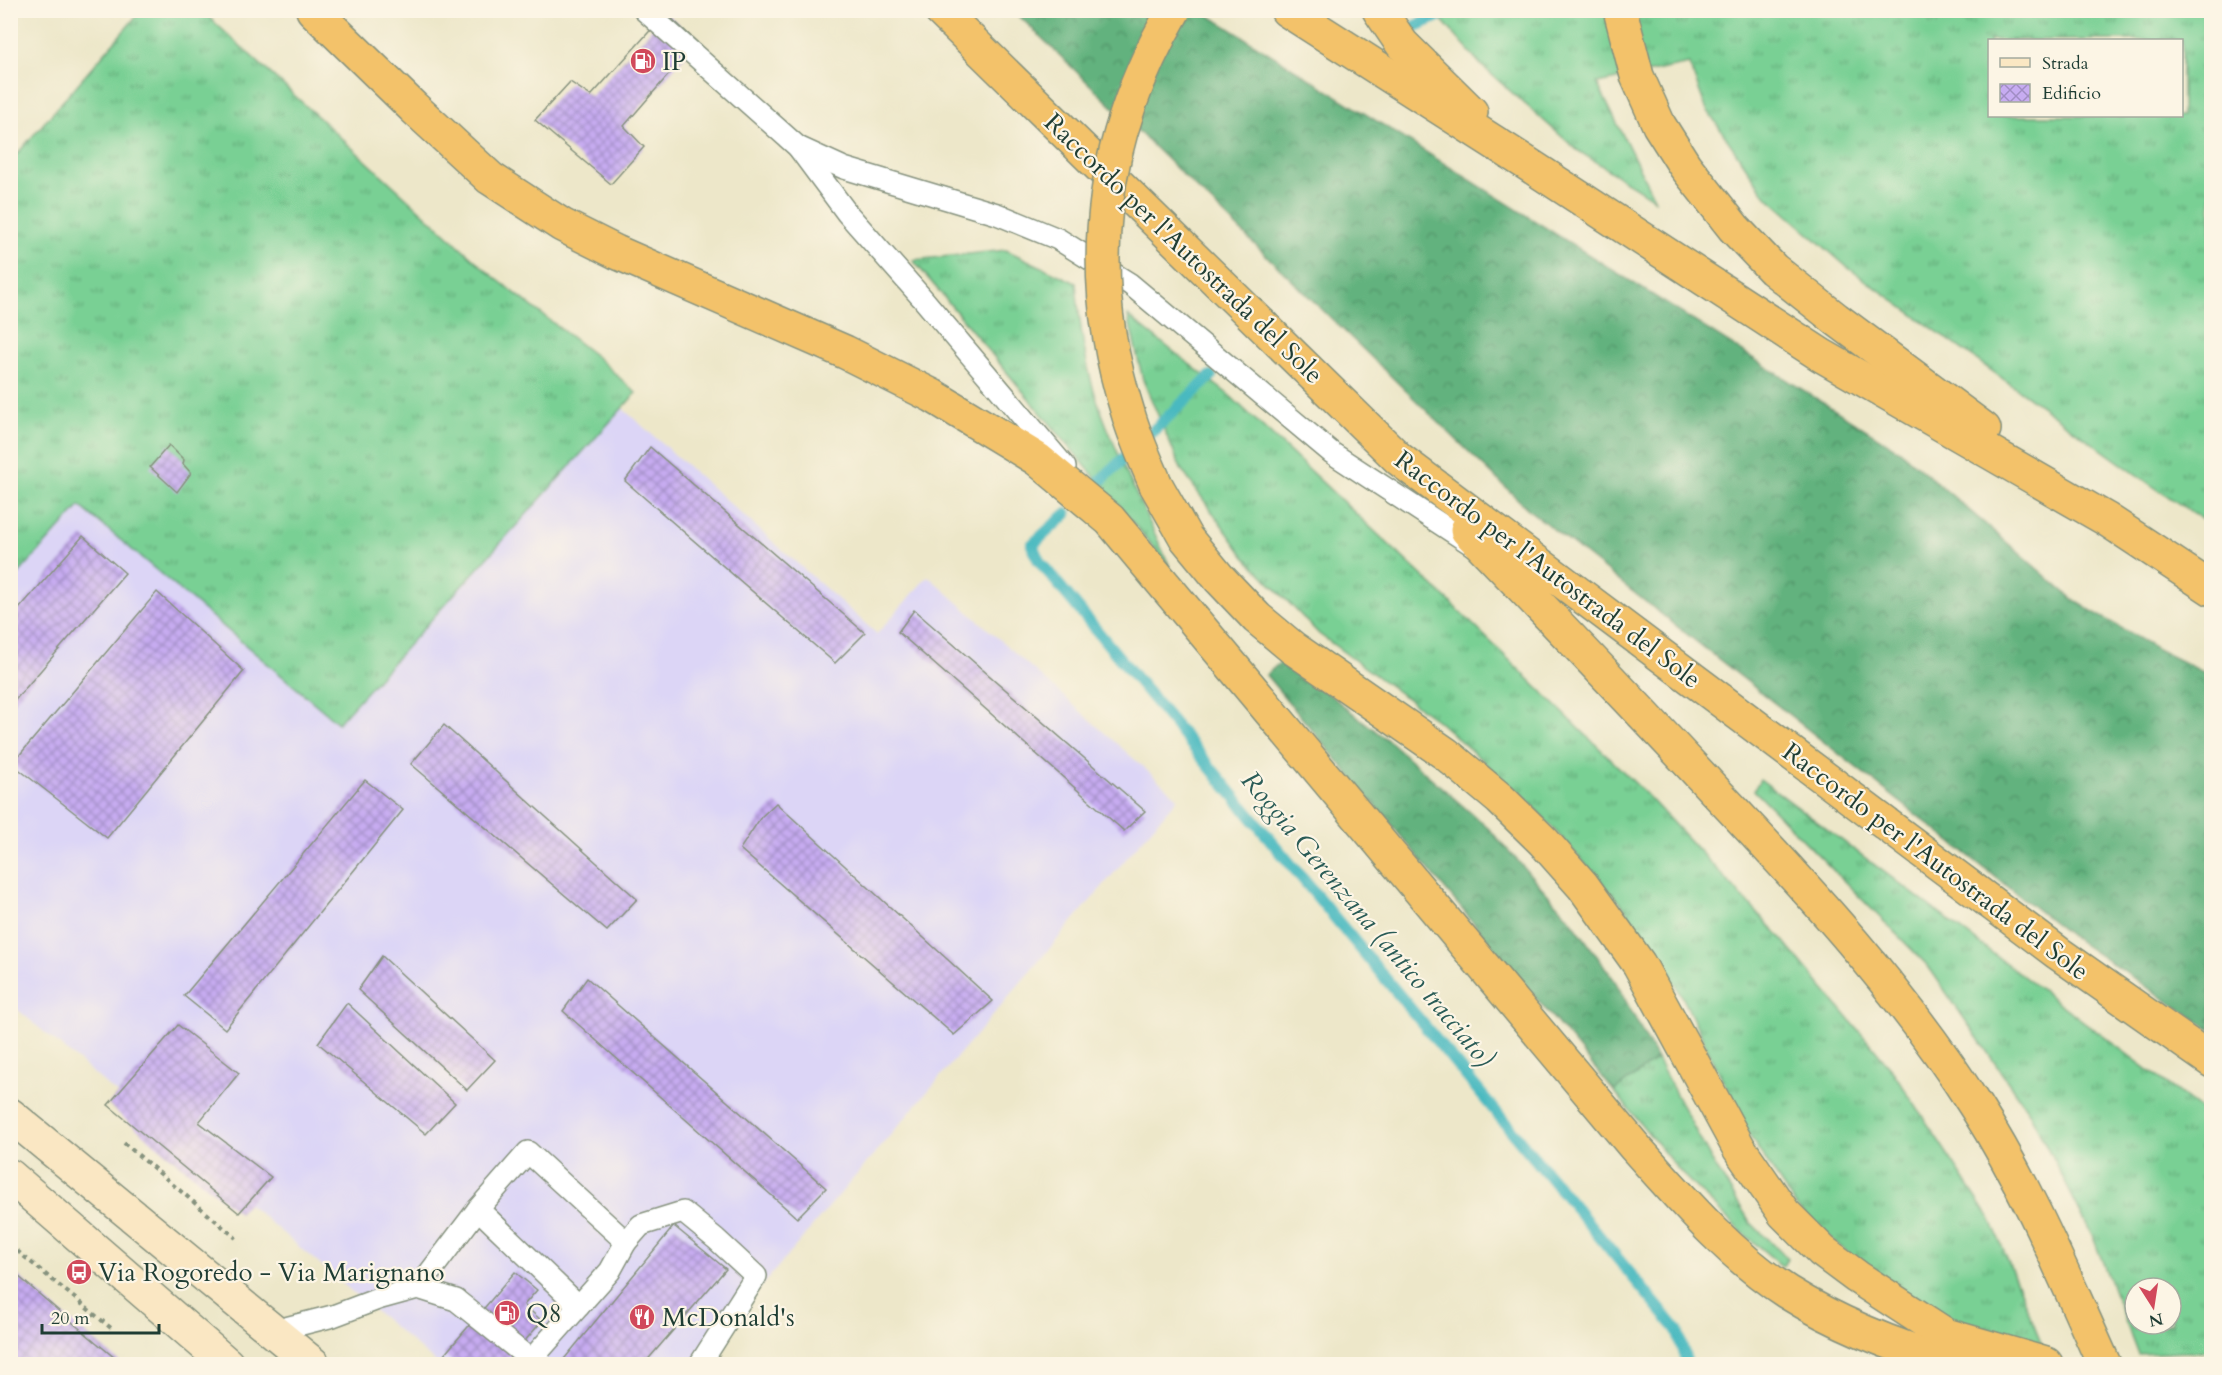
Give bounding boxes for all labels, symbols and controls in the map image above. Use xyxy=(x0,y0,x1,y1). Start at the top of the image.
legend xyxy=(1988,39,2183,117)
place label: IP xyxy=(662,44,686,79)
fuel station icon: IP xyxy=(628,46,658,76)
text: Strada xyxy=(2042,51,2089,76)
text: Edificio xyxy=(2042,81,2101,106)
street label: Raccordo per l'Autostrada del Sole xyxy=(1036,105,1331,391)
street label: Raccordo per l'Autostrada del Sole xyxy=(1387,442,1708,696)
street label: Raccordo per l'Autostrada del Sole xyxy=(1775,734,2096,988)
water label: Roggia Gerenzana (antico tracciato) xyxy=(1232,763,1503,1076)
place label: Via Rogoredo - Via Marignano xyxy=(98,1255,445,1290)
bus stop icon: Via Rogoredo - Via Marignano xyxy=(64,1257,94,1287)
north arrow xyxy=(2123,1276,2183,1336)
place label: Q8 xyxy=(526,1296,562,1331)
scale bar xyxy=(42,1297,159,1335)
fuel station icon: Q8 xyxy=(492,1298,522,1328)
place label: McDonald's xyxy=(662,1300,795,1335)
restaurant icon: McDonald's xyxy=(627,1302,657,1332)
text: 20 m xyxy=(51,1306,90,1331)
text: N xyxy=(2147,1307,2165,1332)

